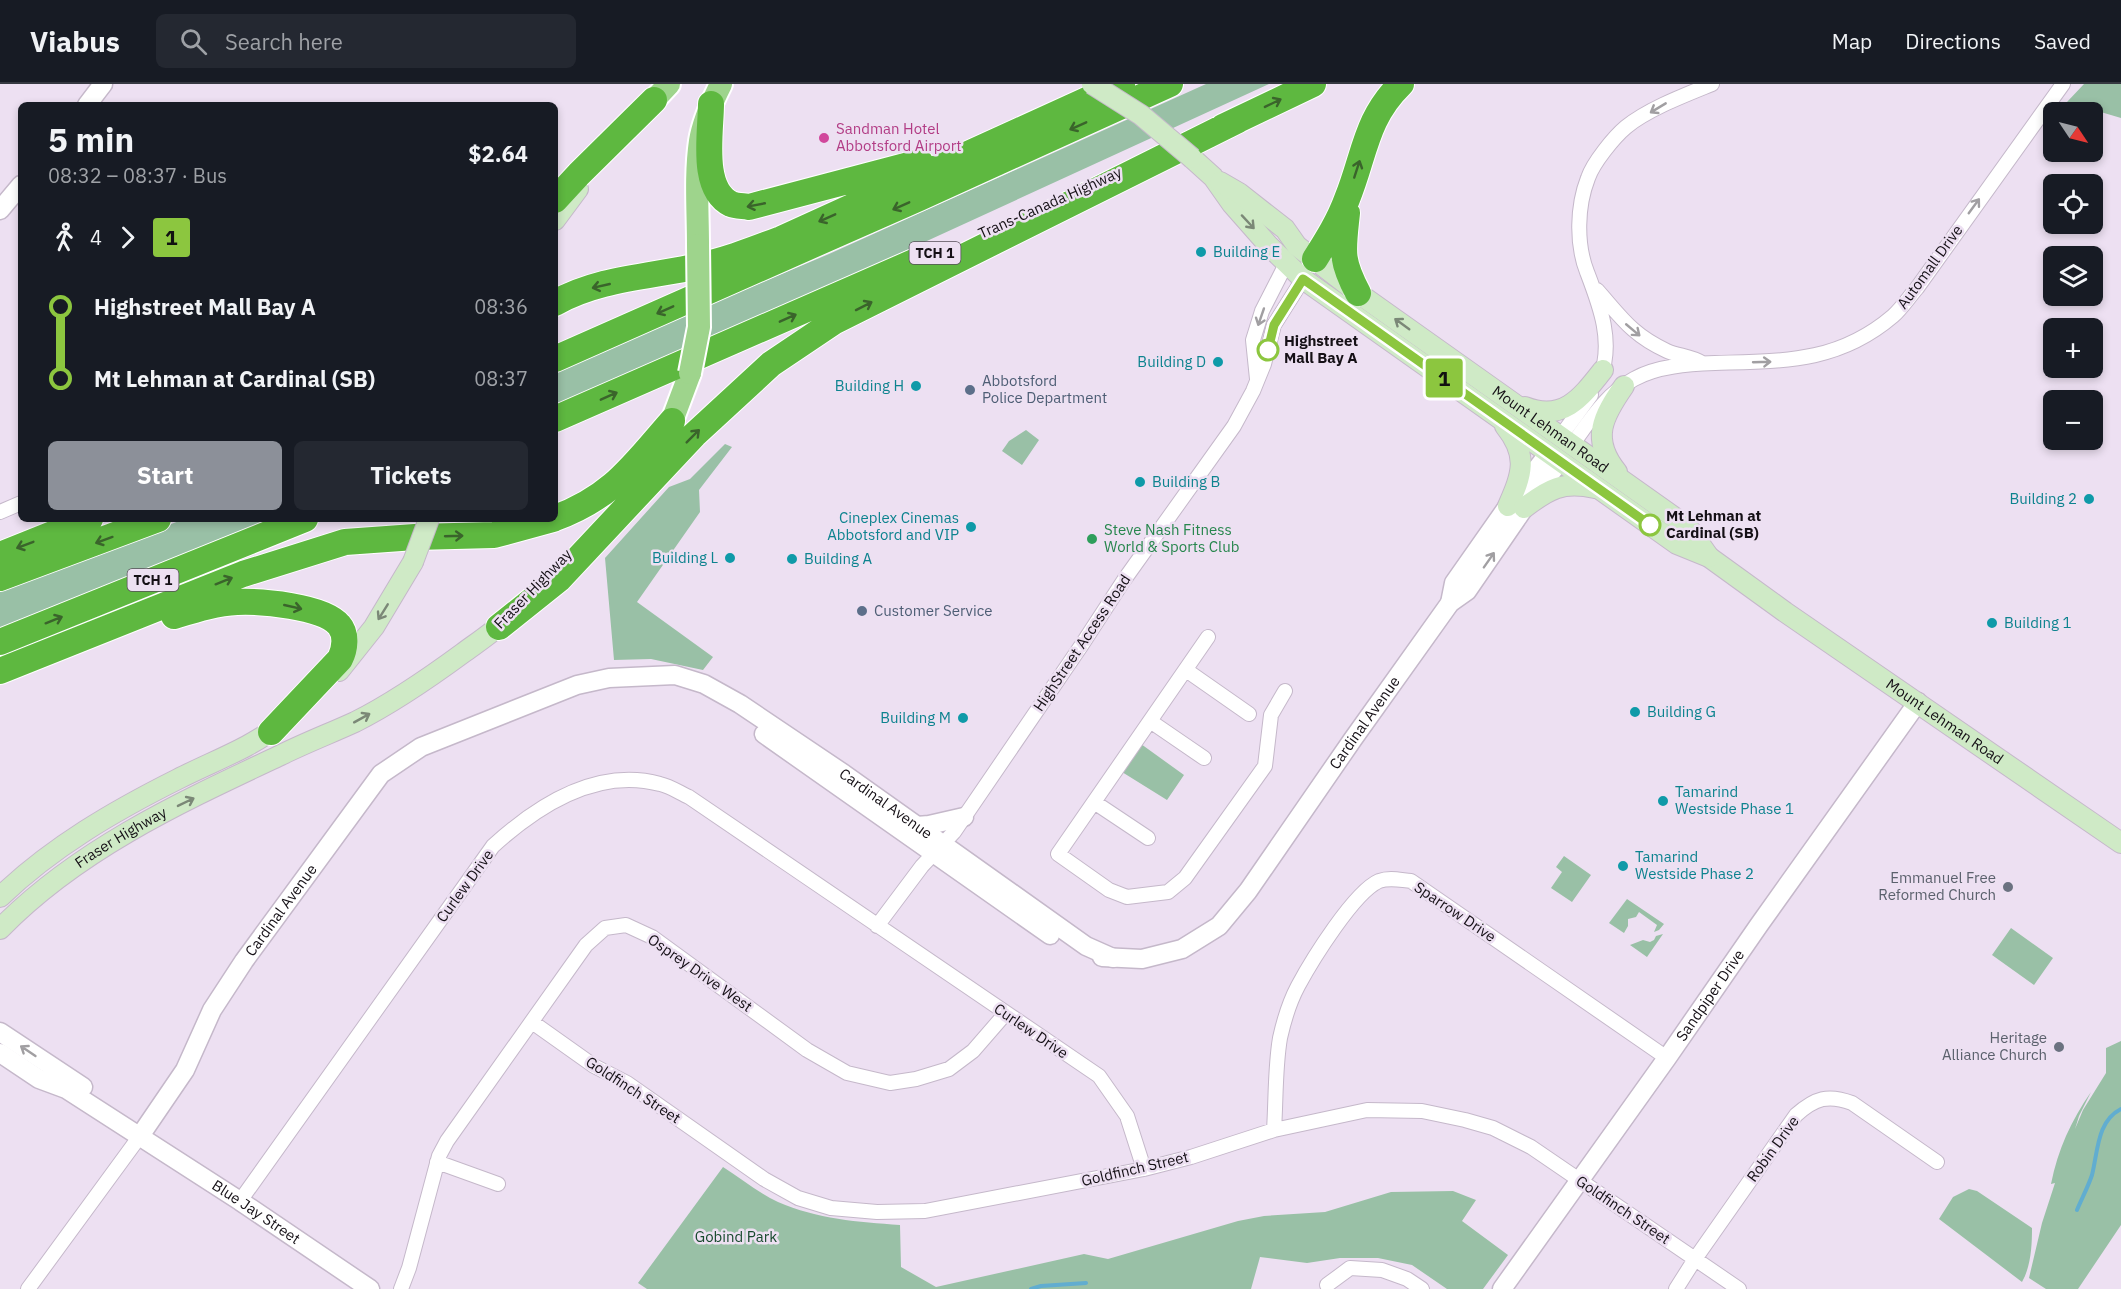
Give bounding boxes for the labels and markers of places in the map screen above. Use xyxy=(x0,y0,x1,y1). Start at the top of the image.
place label: Sandman Hotel Abbotsford Airport xyxy=(836,119,962,155)
marker: Sandman Hotel Abbotsford Airport xyxy=(817,131,831,145)
place label: Building E xyxy=(1213,242,1280,261)
marker: Building E xyxy=(1194,245,1208,259)
place label: Highstreet Mall Bay A xyxy=(1284,331,1358,367)
marker: Highstreet Mall Bay A xyxy=(1257,339,1279,361)
place label: Building D xyxy=(1137,352,1206,371)
marker: Building D xyxy=(1211,355,1225,369)
place label: Abbotsford Police Department xyxy=(982,371,1107,407)
place label: Building H xyxy=(835,376,904,395)
marker: Building H xyxy=(909,379,923,393)
marker: Abbotsford Police Department xyxy=(963,383,977,397)
place label: Building B xyxy=(1152,472,1220,491)
marker: Building B xyxy=(1133,475,1147,489)
place label: Building 2 xyxy=(2009,489,2077,508)
marker: Building 2 xyxy=(2082,492,2096,506)
place label: Mt Lehman at Cardinal (SB) xyxy=(1666,506,1762,542)
place label: Cineplex Cinemas Abbotsford and VIP xyxy=(827,508,959,544)
marker: Mt Lehman at Cardinal (SB) xyxy=(1639,514,1661,536)
marker: Cineplex Cinemas Abbotsford and VIP xyxy=(964,520,978,534)
place label: Steve Nash Fitness World & Sports Club xyxy=(1104,520,1239,556)
marker: Steve Nash Fitness World & Sports Club xyxy=(1085,532,1099,546)
place label: Building L xyxy=(652,548,718,567)
place label: Building A xyxy=(804,549,873,568)
marker: Building L xyxy=(723,551,737,565)
marker: Building A xyxy=(785,552,799,566)
place label: Customer Service xyxy=(874,601,992,620)
marker: Customer Service xyxy=(855,604,869,618)
place label: Building 1 xyxy=(2004,613,2072,632)
marker: Building 1 xyxy=(1985,616,1999,630)
place label: Building G xyxy=(1647,702,1716,721)
marker: Building G xyxy=(1628,705,1642,719)
place label: Building M xyxy=(880,708,951,727)
marker: Building M xyxy=(956,711,970,725)
place label: Tamarind Westside Phase 1 xyxy=(1675,782,1794,818)
marker: Tamarind Westside Phase 1 xyxy=(1656,794,1670,808)
place label: Tamarind Westside Phase 2 xyxy=(1635,847,1754,883)
marker: Tamarind Westside Phase 2 xyxy=(1616,859,1630,873)
place label: Emmanuel Free Reformed Church xyxy=(1878,868,1996,904)
marker: Emmanuel Free Reformed Church xyxy=(2001,880,2015,894)
place label: Heritage Alliance Church xyxy=(1942,1028,2047,1064)
marker: Heritage Alliance Church xyxy=(2052,1040,2066,1054)

